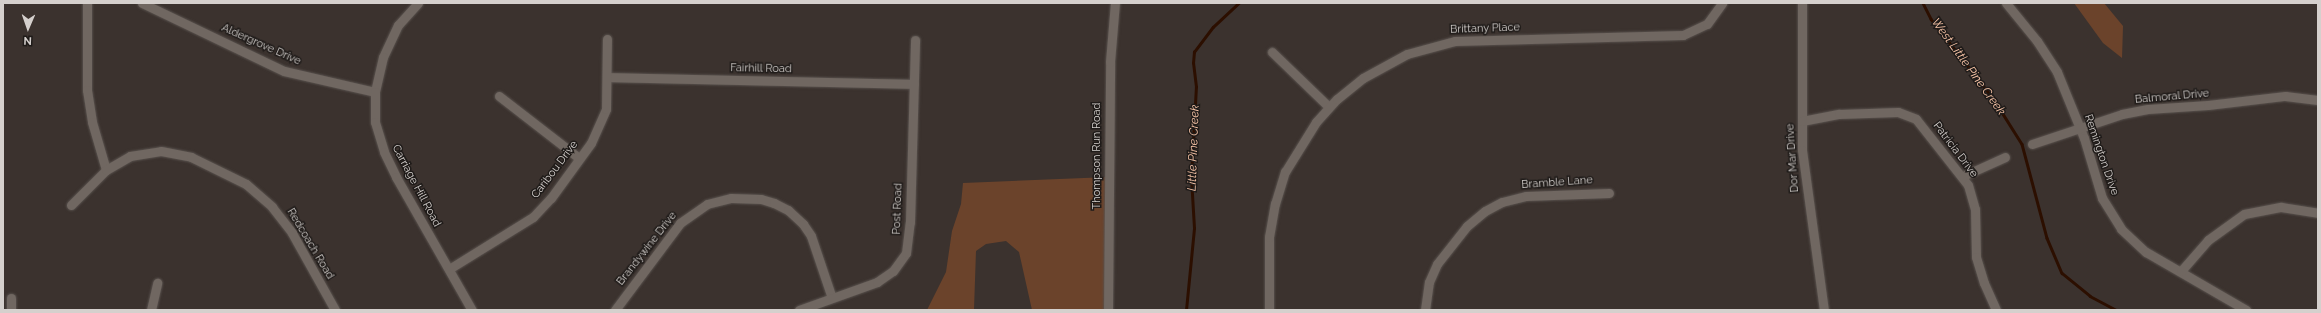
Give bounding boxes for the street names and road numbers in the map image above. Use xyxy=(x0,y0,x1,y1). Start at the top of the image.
street label: Brittany Place xyxy=(1450,21,1520,37)
street label: Aldergrove Drive xyxy=(219,22,303,68)
street label: Fairhill Road xyxy=(730,62,792,76)
street label: Balmoral Drive xyxy=(2134,87,2210,107)
street label: Thompson Run Road xyxy=(1090,103,1104,209)
street label: Remington Drive xyxy=(2081,113,2121,197)
street label: Patricia Drive xyxy=(1930,120,1980,180)
street label: Dor Mar Drive xyxy=(1784,123,1802,193)
street label: Caribou Drive xyxy=(529,139,581,201)
street label: Carriage Hill Road xyxy=(389,143,443,229)
street label: Bramble Lane xyxy=(1521,174,1593,192)
street label: Post Road xyxy=(891,183,905,235)
street label: Redcoach Road xyxy=(284,206,336,282)
street label: Brandywine Drive xyxy=(614,210,680,288)

